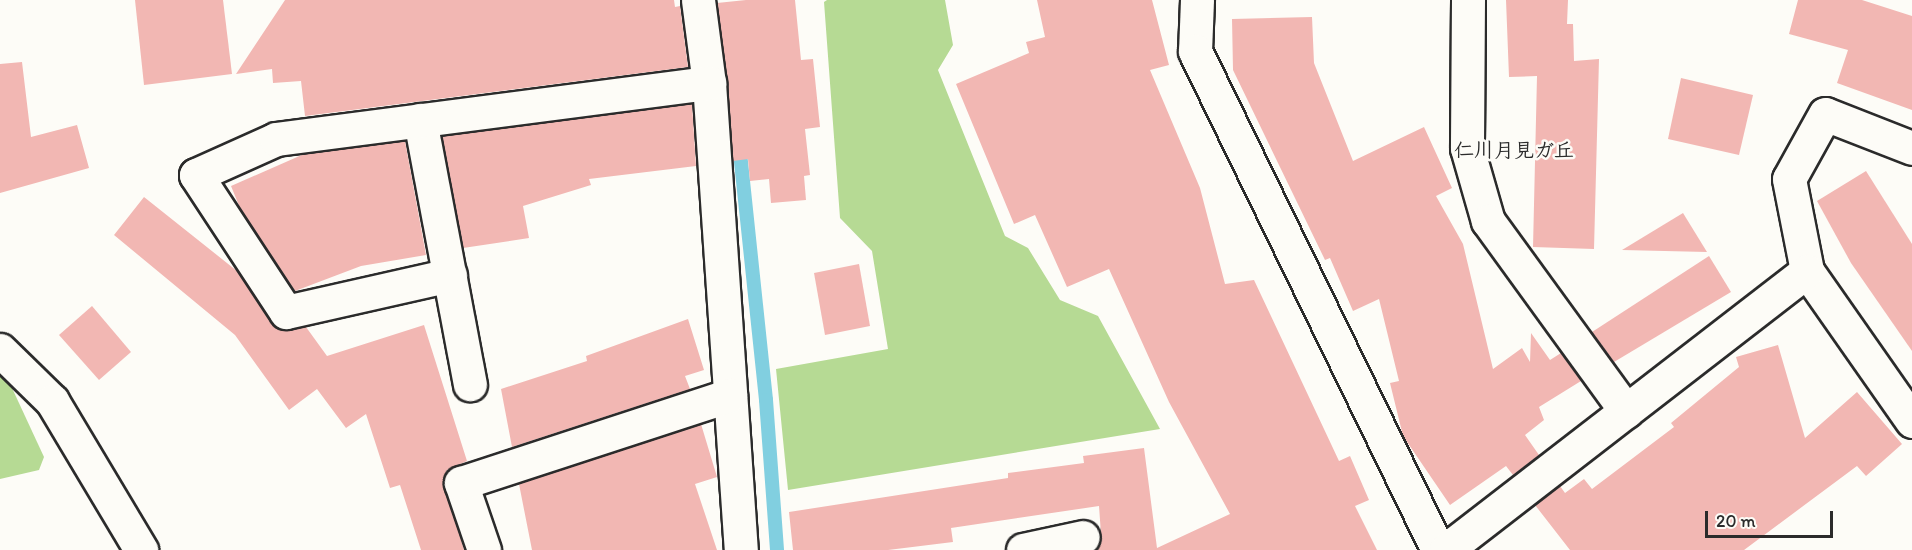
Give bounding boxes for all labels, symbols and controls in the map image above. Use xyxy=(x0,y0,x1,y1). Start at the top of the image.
district label: 仁川月見ガ丘 xyxy=(1454,138,1574,162)
scale bar xyxy=(1708,499,1836,537)
text: 20 m xyxy=(1716,510,1756,532)

